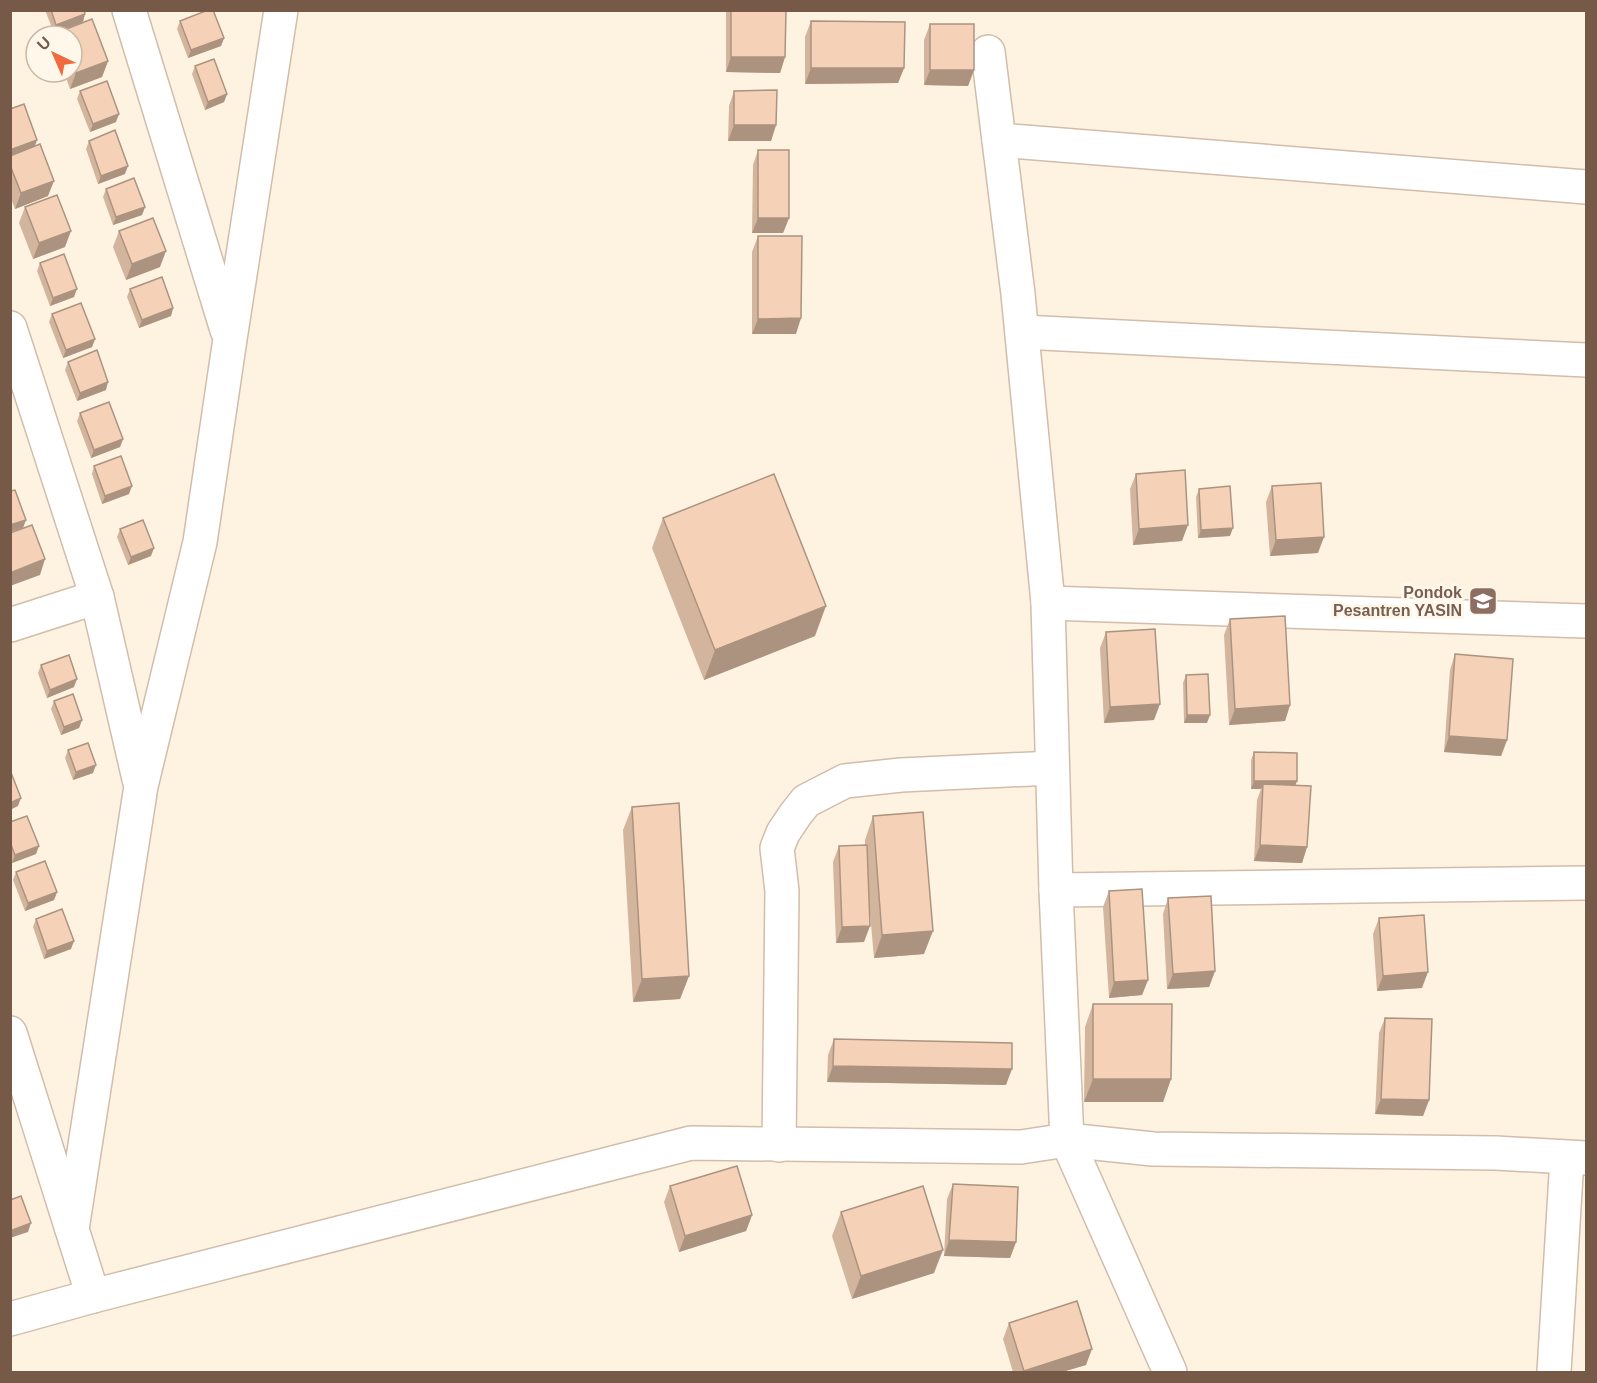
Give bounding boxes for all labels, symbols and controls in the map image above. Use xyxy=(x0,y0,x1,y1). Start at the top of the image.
north arrow xyxy=(24,24,84,84)
text: U xyxy=(34,33,54,54)
place label: Pondok Pesantren YASIN xyxy=(1333,584,1462,619)
school or university icon: Pondok Pesantren YASIN xyxy=(1467,585,1499,617)

